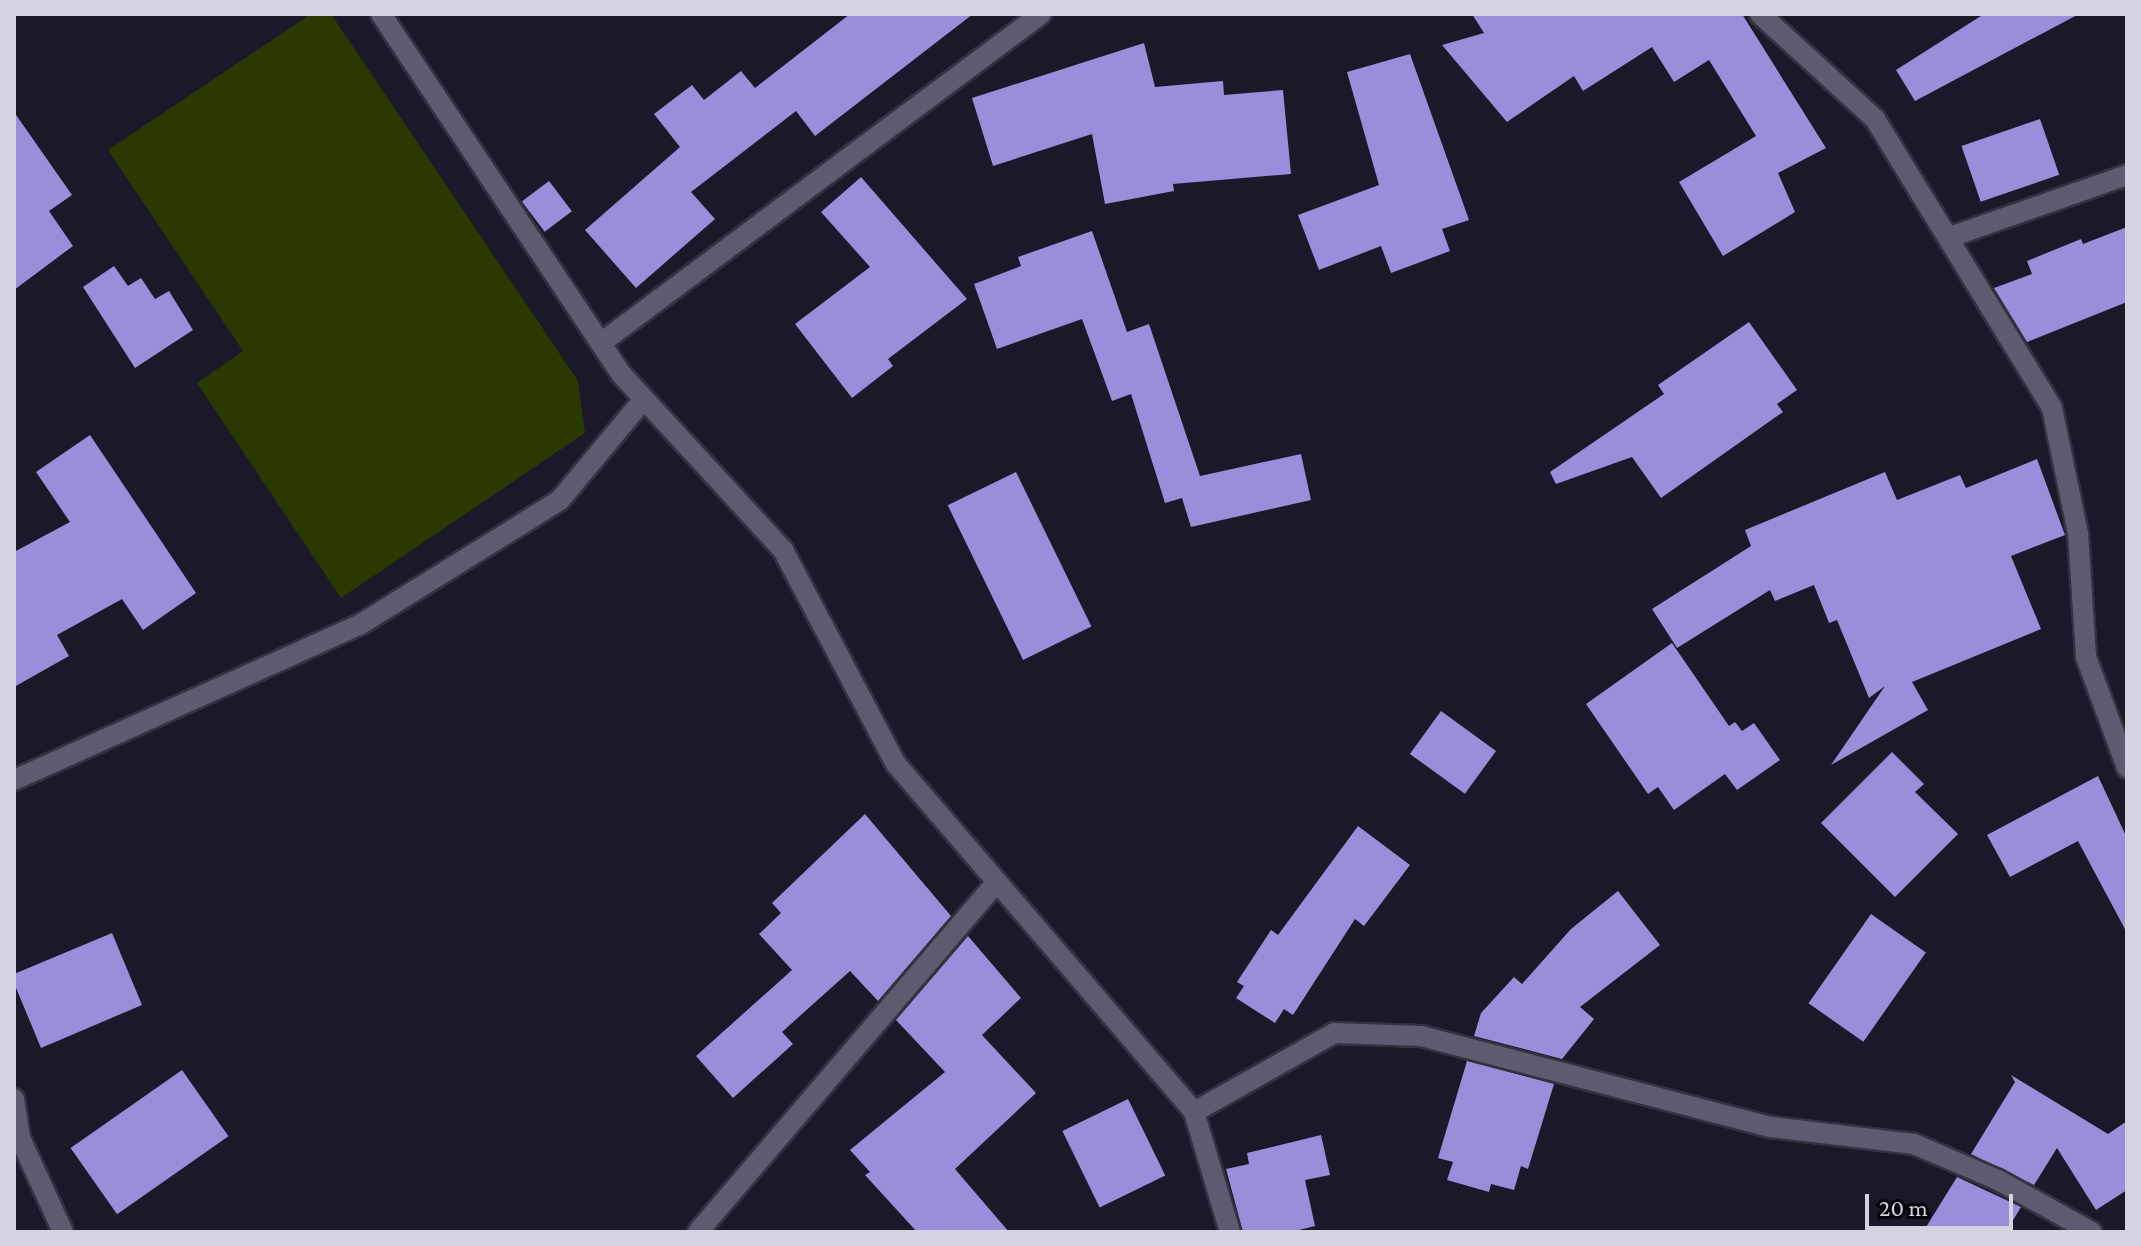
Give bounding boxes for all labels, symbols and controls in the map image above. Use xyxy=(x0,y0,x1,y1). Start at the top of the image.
scale bar xyxy=(1869,1178,2017,1228)
text: 20 m xyxy=(1879,1194,1928,1221)

